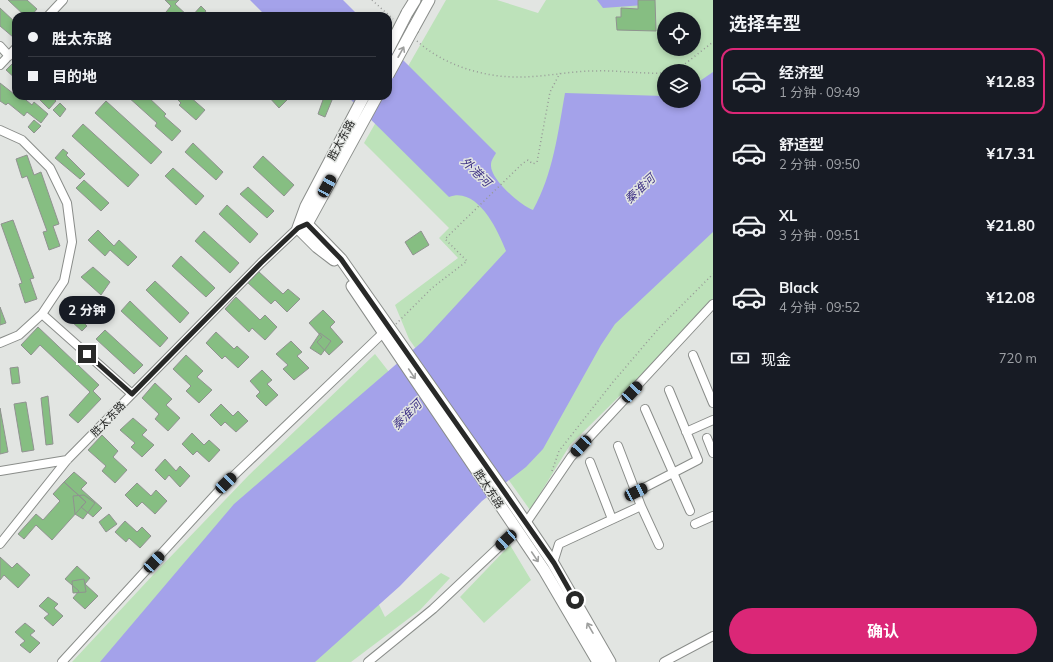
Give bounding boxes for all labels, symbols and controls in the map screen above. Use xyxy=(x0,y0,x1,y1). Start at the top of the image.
map controls xyxy=(657,12,701,108)
button: locate xyxy=(657,12,701,56)
text: 选择车型 xyxy=(729,12,801,35)
text: 胜太东路 xyxy=(52,29,112,48)
one-way arrow xyxy=(397,46,405,58)
icon: car xyxy=(731,63,767,99)
text: 经济型 xyxy=(779,63,824,82)
button: layers xyxy=(657,64,701,108)
text: 目的地 xyxy=(52,67,97,86)
text: ¥12.83 xyxy=(986,72,1035,91)
text: 1 分钟 · 09:49 xyxy=(779,84,860,100)
street label: 胜太东路 xyxy=(324,117,358,163)
icon: car xyxy=(731,135,767,171)
text: 舒适型 xyxy=(779,135,824,154)
text: ¥17.31 xyxy=(986,144,1035,163)
water label: 外港河 xyxy=(458,154,496,191)
text: 2 分钟 · 09:50 xyxy=(779,156,860,172)
water label: 秦淮河 xyxy=(621,170,659,206)
car xyxy=(316,173,338,199)
text: XL xyxy=(779,206,797,225)
icon: car xyxy=(731,207,767,243)
text: ¥21.80 xyxy=(986,216,1035,235)
text: 3 分钟 · 09:51 xyxy=(779,227,860,243)
text: Black xyxy=(779,278,818,297)
icon: car xyxy=(731,279,767,315)
text: ¥12.08 xyxy=(986,288,1035,307)
callout: 2 分钟 xyxy=(59,296,115,324)
text: 4 分钟 · 09:52 xyxy=(779,299,860,315)
text: 2 分钟 xyxy=(68,302,106,318)
route end xyxy=(78,345,96,363)
icon: cash xyxy=(729,347,751,369)
text: 现金 xyxy=(761,350,791,369)
text: 720 m xyxy=(999,350,1037,366)
one-way arrow xyxy=(408,369,416,380)
car xyxy=(619,379,645,405)
water label: 秦淮河 xyxy=(389,395,426,433)
street label: 胜太东路 xyxy=(88,398,128,440)
car xyxy=(568,433,594,459)
street label: 胜太东路 xyxy=(471,467,507,511)
car xyxy=(213,470,239,496)
car xyxy=(623,481,649,503)
car xyxy=(493,527,519,553)
car xyxy=(141,549,167,575)
one-way arrow xyxy=(531,551,539,562)
route start xyxy=(566,591,584,609)
button: 确认 xyxy=(729,608,1037,654)
one-way arrow xyxy=(586,622,594,634)

